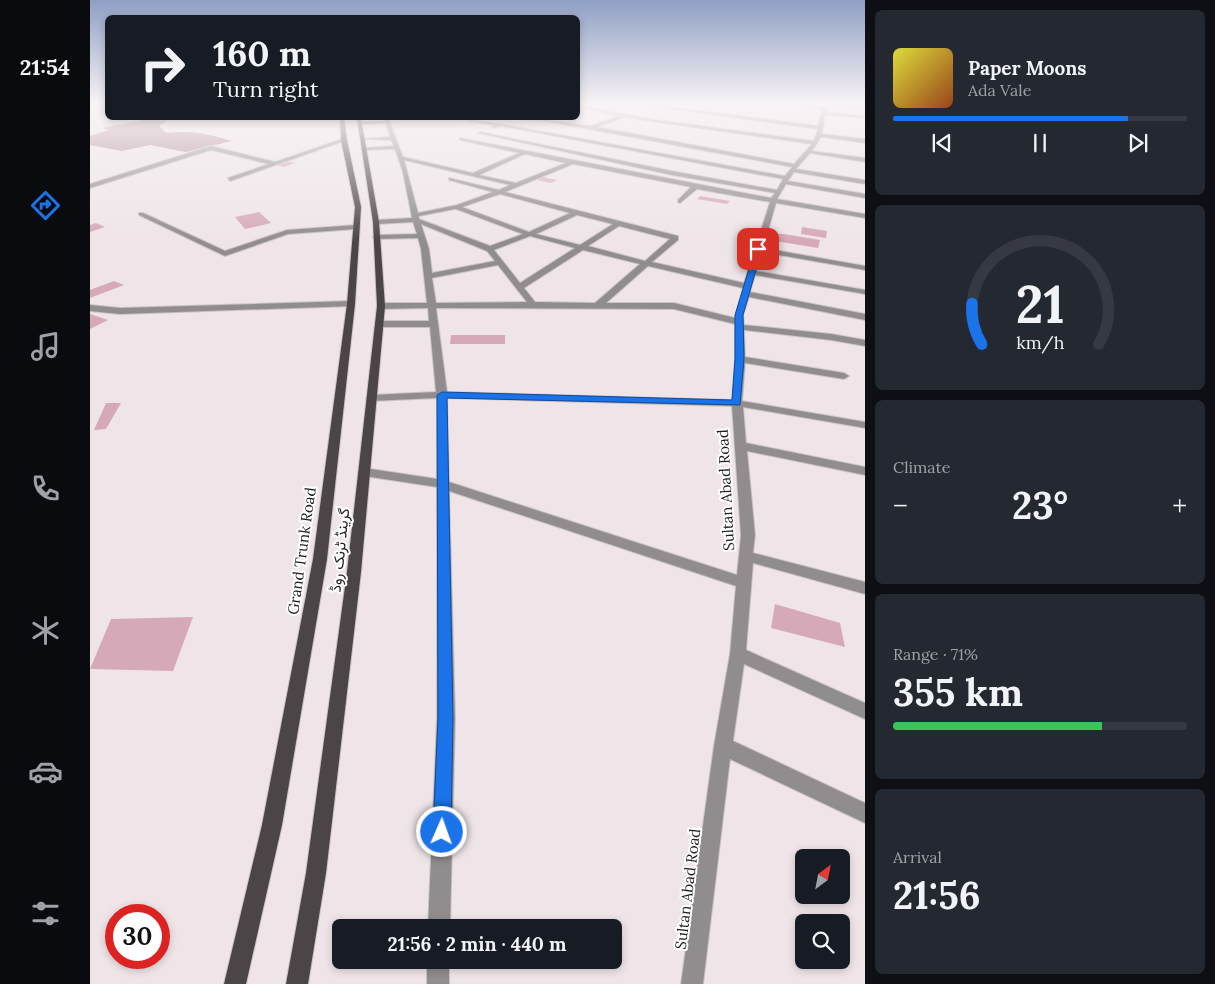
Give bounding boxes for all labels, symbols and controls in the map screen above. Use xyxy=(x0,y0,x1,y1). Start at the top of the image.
text: 160 m xyxy=(213,31,311,76)
icon: right xyxy=(130,35,195,100)
text: 21:54 xyxy=(20,53,70,81)
text: Paper Moons xyxy=(968,56,1087,80)
text: Turn right xyxy=(213,75,318,103)
text: Ada Vale xyxy=(968,80,1031,100)
icon: previous xyxy=(928,129,956,157)
icon: pause xyxy=(1026,129,1054,157)
icon: next xyxy=(1124,129,1152,157)
icon: directions xyxy=(28,188,63,223)
pin xyxy=(737,228,779,270)
icon: arrive xyxy=(744,235,772,263)
text: 21 xyxy=(1016,271,1064,337)
icon: music xyxy=(28,329,63,364)
text: km/h xyxy=(1016,331,1064,354)
street label: Sultan Abad Road xyxy=(713,429,738,551)
text: Climate xyxy=(893,457,950,477)
icon: phone xyxy=(28,471,63,506)
text: 23° xyxy=(1012,481,1068,529)
street label: Grand Trunk Road xyxy=(283,486,320,616)
text: − xyxy=(893,488,908,524)
text: + xyxy=(1172,488,1187,524)
street label: گرینڈ ٹرنک روڈ xyxy=(326,507,353,593)
icon: climate xyxy=(28,613,63,648)
text: Range · 71% xyxy=(893,644,978,664)
text: 355 km xyxy=(893,668,1023,716)
icon: car xyxy=(28,754,63,789)
position arrow xyxy=(415,805,467,857)
street label: Sultan Abad Road xyxy=(671,827,704,950)
text: Arrival xyxy=(893,847,942,867)
north arrow xyxy=(795,849,850,904)
map controls xyxy=(795,849,850,969)
text: 21:56 xyxy=(893,871,981,919)
icon: filters xyxy=(28,896,63,931)
speed limit sign: 30 xyxy=(105,904,170,969)
button: search xyxy=(795,914,850,969)
text: 21:56 · 2 min · 440 m xyxy=(388,932,566,956)

